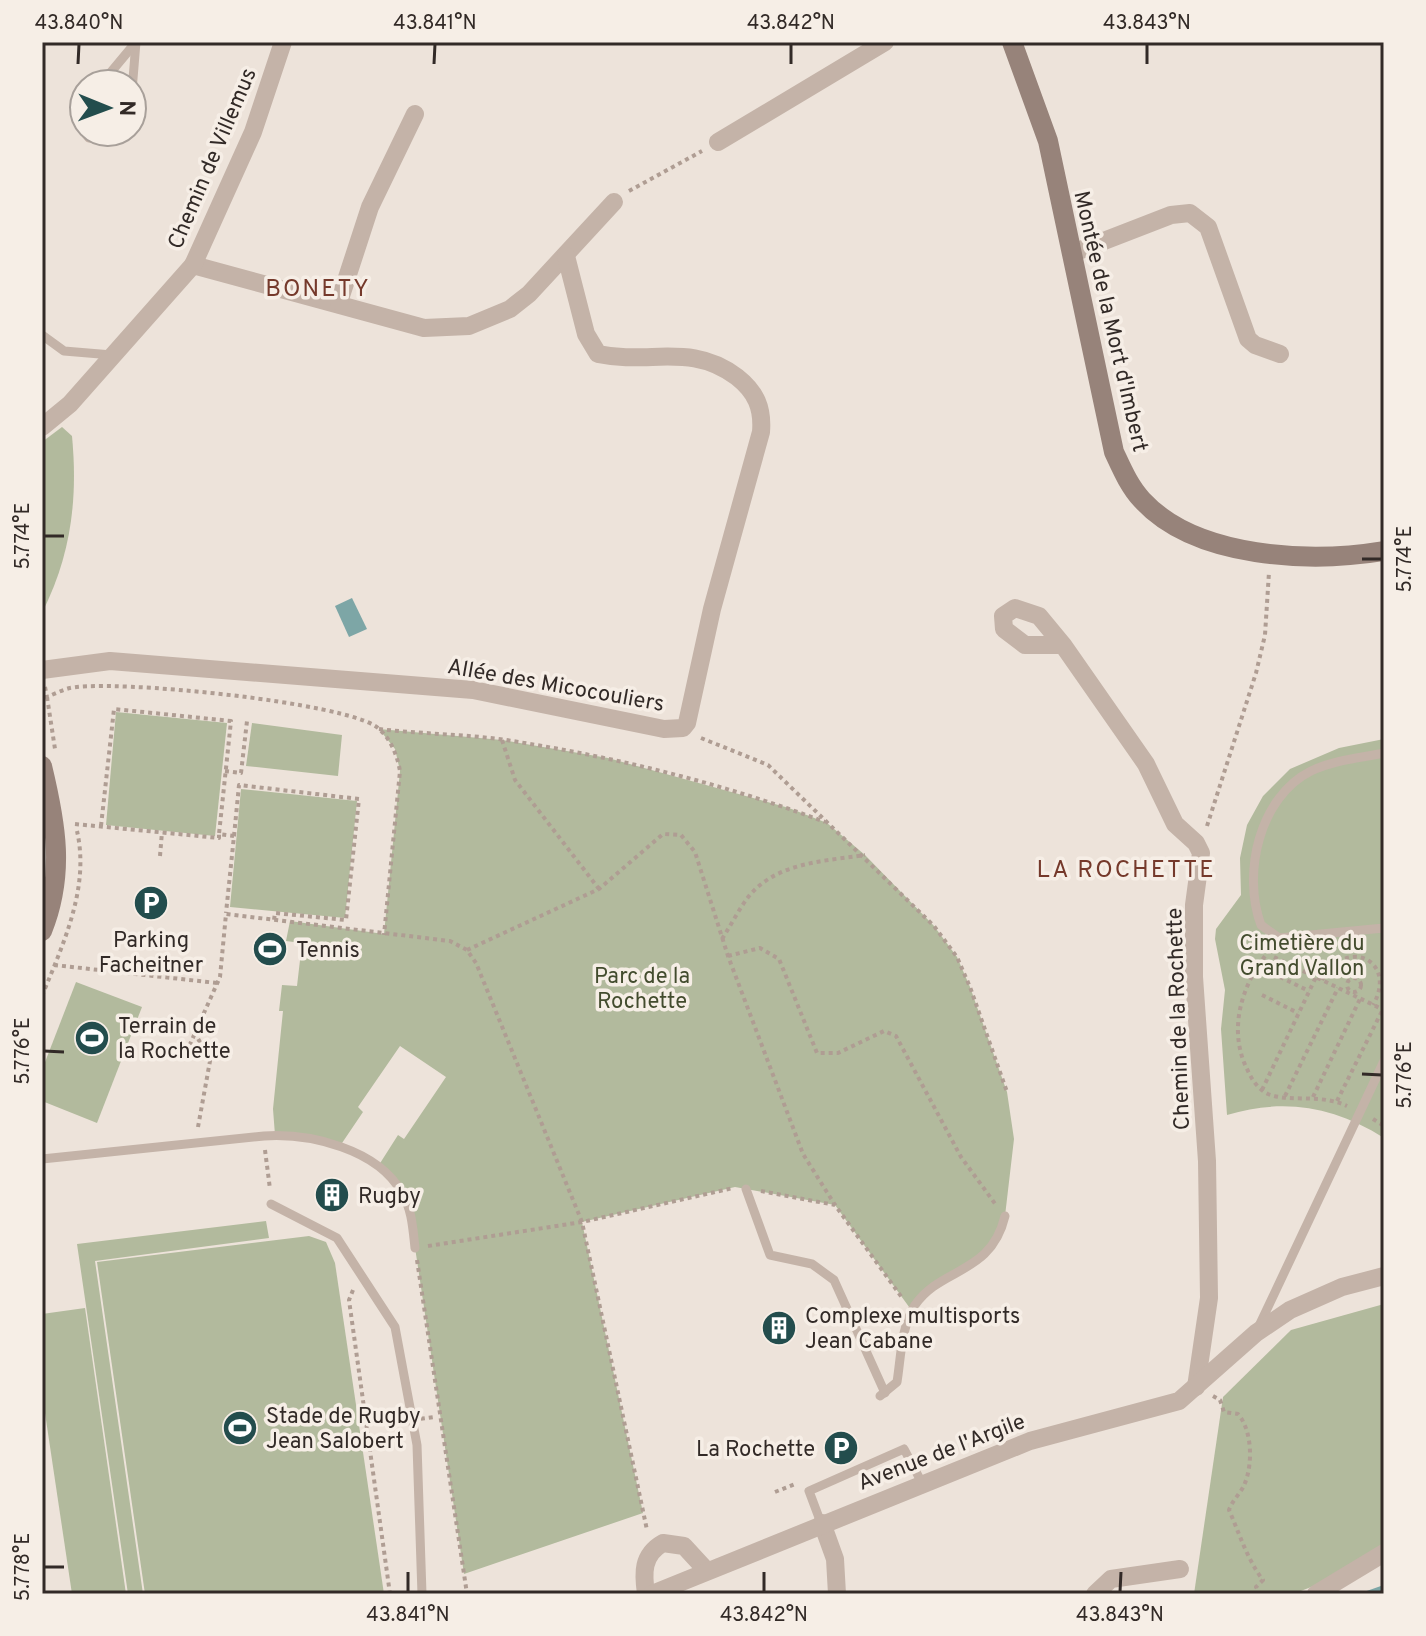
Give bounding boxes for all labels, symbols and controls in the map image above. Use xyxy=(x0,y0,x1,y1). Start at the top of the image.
text: 43.840°N xyxy=(35,11,123,37)
text: 43.841°N xyxy=(393,11,477,37)
text: 43.842°N xyxy=(747,11,835,37)
text: 43.843°N xyxy=(1103,11,1191,37)
street label: Chemin de Villemus xyxy=(163,64,264,254)
north arrow xyxy=(68,68,148,148)
text: N xyxy=(112,100,139,116)
street label: Montée de la Mort d'Imbert xyxy=(1066,188,1153,455)
district label: BONETY xyxy=(265,275,371,305)
text: 5.774°E xyxy=(11,502,37,570)
text: 5.774°E xyxy=(1393,525,1419,593)
street label: Allée des Micocouliers xyxy=(445,654,666,719)
district label: LA ROCHETTE xyxy=(1036,856,1216,886)
parking icon: Parking Facheitner xyxy=(132,884,170,922)
street label: Chemin de la Rochette xyxy=(1162,907,1197,1131)
place label: Parking Facheitner xyxy=(99,928,204,980)
sports icon: Tennis xyxy=(251,930,289,968)
park label: Cimetière du Grand Vallon xyxy=(1239,931,1365,983)
place label: Tennis xyxy=(296,938,360,965)
park label: Parc de la Rochette xyxy=(594,964,690,1016)
place label: Terrain de la Rochette xyxy=(118,1014,230,1066)
text: 5.776°E xyxy=(11,1017,37,1085)
sports icon: Terrain de la Rochette xyxy=(73,1019,111,1057)
text: 5.776°E xyxy=(1393,1041,1419,1109)
building icon: Rugby xyxy=(313,1176,351,1214)
place label: Rugby xyxy=(358,1184,421,1211)
place label: Complexe multisports Jean Cabane xyxy=(805,1304,1020,1356)
building icon: Complexe multisports Jean Cabane xyxy=(760,1309,798,1347)
place label: Stade de Rugby Jean Salobert xyxy=(266,1404,421,1456)
sports icon: Stade de Rugby Jean Salobert xyxy=(221,1409,259,1447)
street label: Avenue de l'Argile xyxy=(854,1409,1029,1498)
parking icon: La Rochette xyxy=(822,1429,860,1467)
place label: La Rochette xyxy=(696,1437,815,1464)
text: 5.778°E xyxy=(11,1533,37,1601)
text: 43.841°N xyxy=(366,1603,450,1629)
text: 43.842°N xyxy=(720,1603,808,1629)
text: 43.843°N xyxy=(1076,1603,1164,1629)

